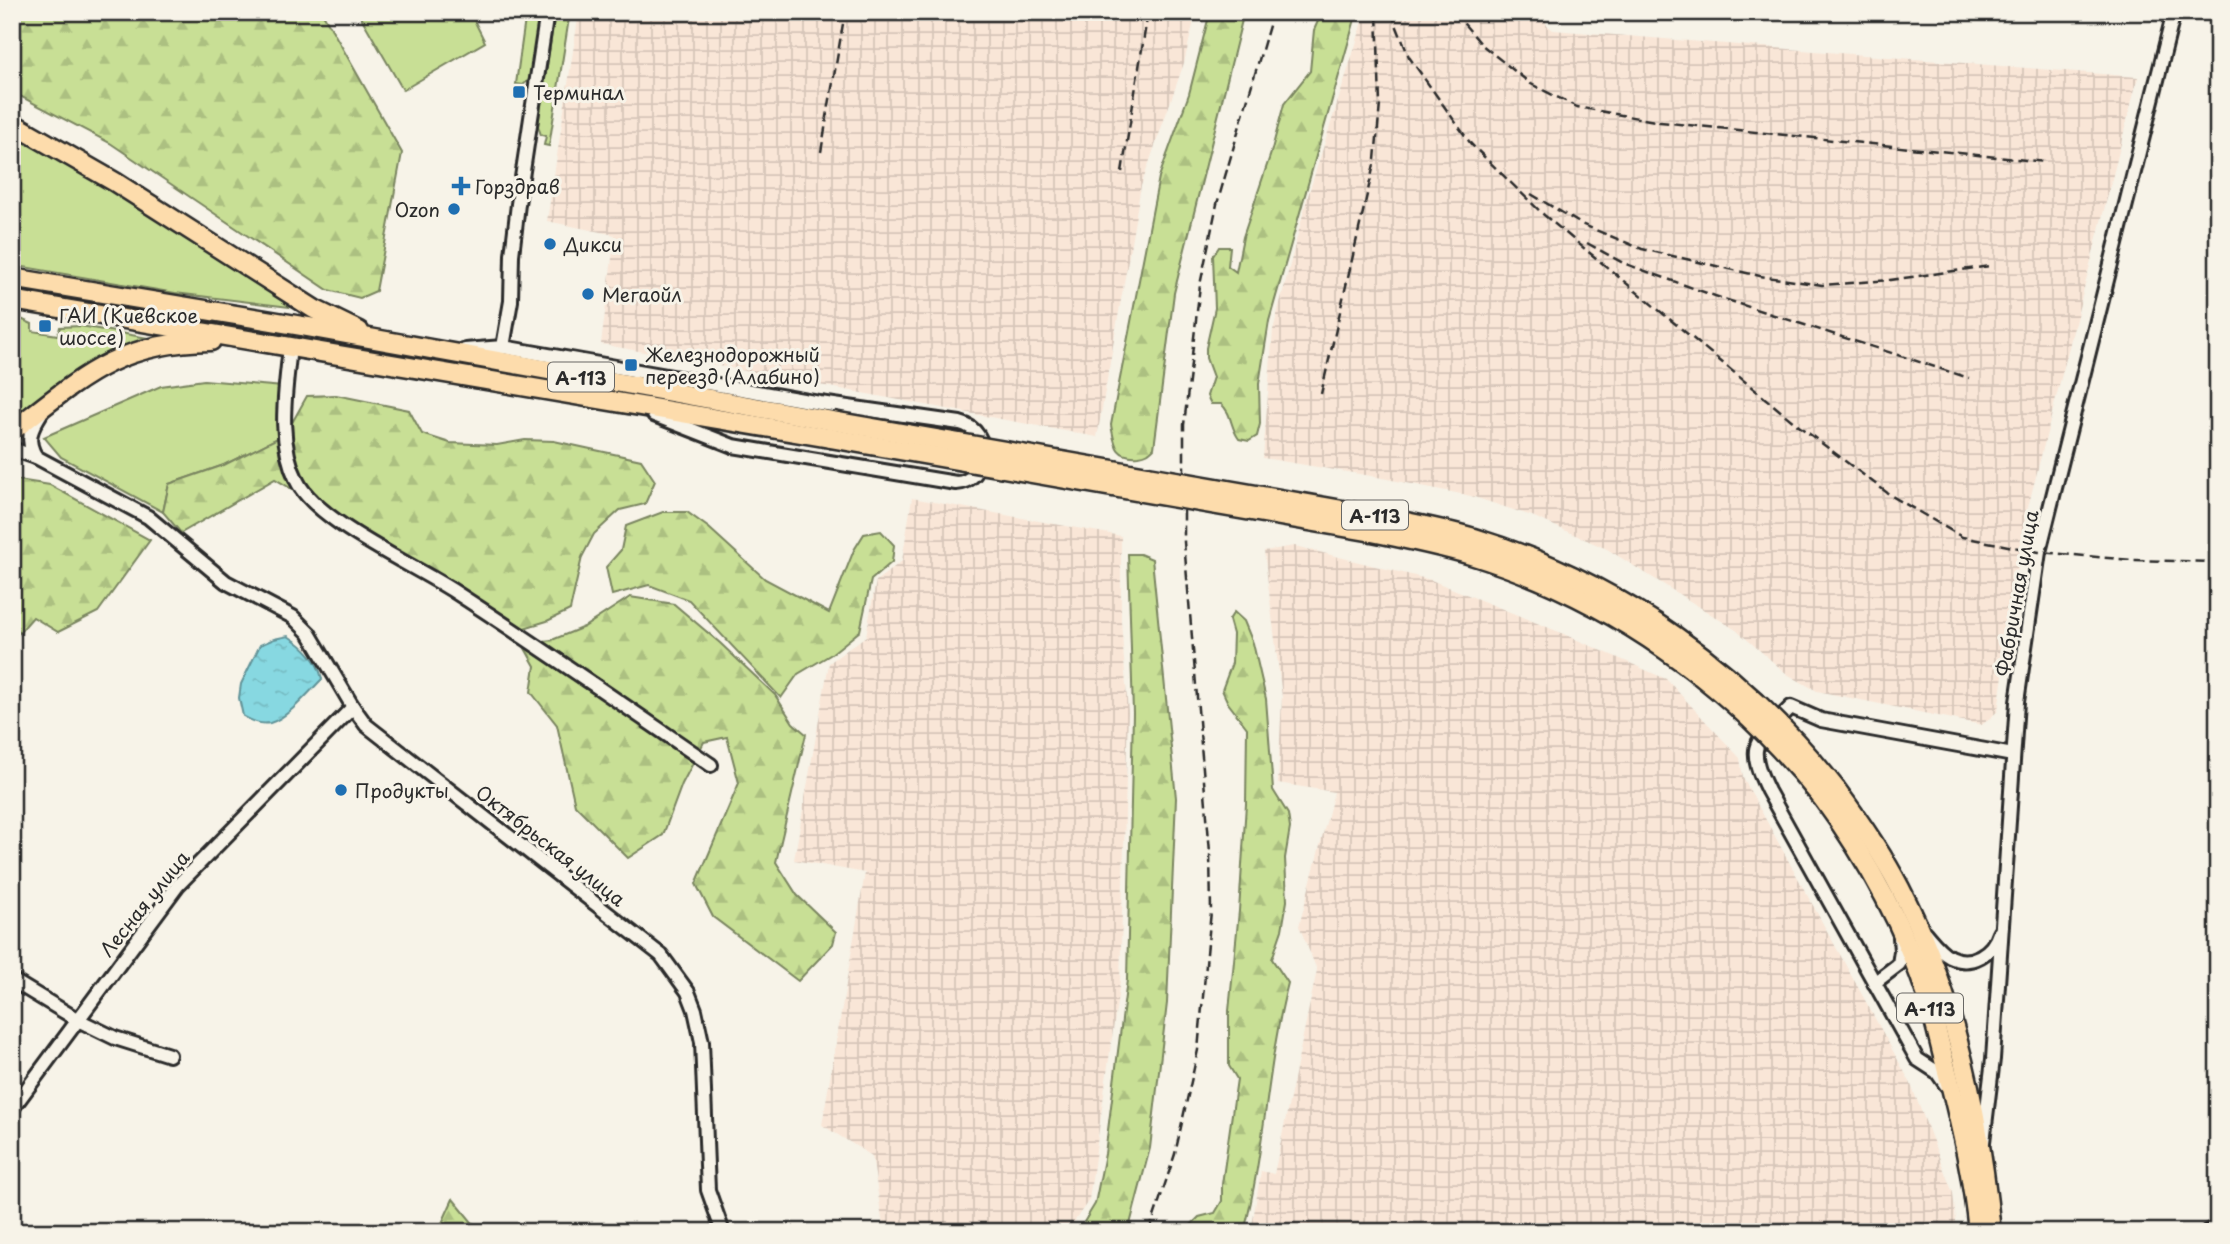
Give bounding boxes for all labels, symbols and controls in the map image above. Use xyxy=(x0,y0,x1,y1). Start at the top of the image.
place label: Терминал xyxy=(533,78,625,106)
marker: Терминал xyxy=(511,84,527,100)
place label: Горздрав xyxy=(475,172,560,200)
marker: Горздрав xyxy=(453,178,469,194)
place label: Ozon xyxy=(395,195,440,223)
marker: Ozon xyxy=(446,201,462,217)
place label: Дикси xyxy=(563,230,622,258)
marker: Дикси xyxy=(542,236,558,252)
place label: Мегаойл xyxy=(602,280,682,308)
marker: Мегаойл xyxy=(580,286,596,302)
place label: ГАИ (Киевское шоссе) xyxy=(59,301,198,351)
marker: ГАИ (Киевское шоссе) xyxy=(37,318,53,334)
place label: Железнодорожный переезд (Алабино) xyxy=(645,340,820,390)
marker: Железнодорожный переезд (Алабино) xyxy=(623,357,639,373)
road number: А-113 xyxy=(548,362,614,391)
road number: А-113 xyxy=(1342,500,1408,530)
street label: Фабричная улица xyxy=(1988,508,2044,678)
place label: Продукты xyxy=(355,776,449,804)
street label: Октябрьская улица xyxy=(470,778,632,912)
marker: Продукты xyxy=(333,782,349,798)
street label: Лесная улица xyxy=(92,844,196,962)
road number: А-113 xyxy=(1897,993,1963,1023)

